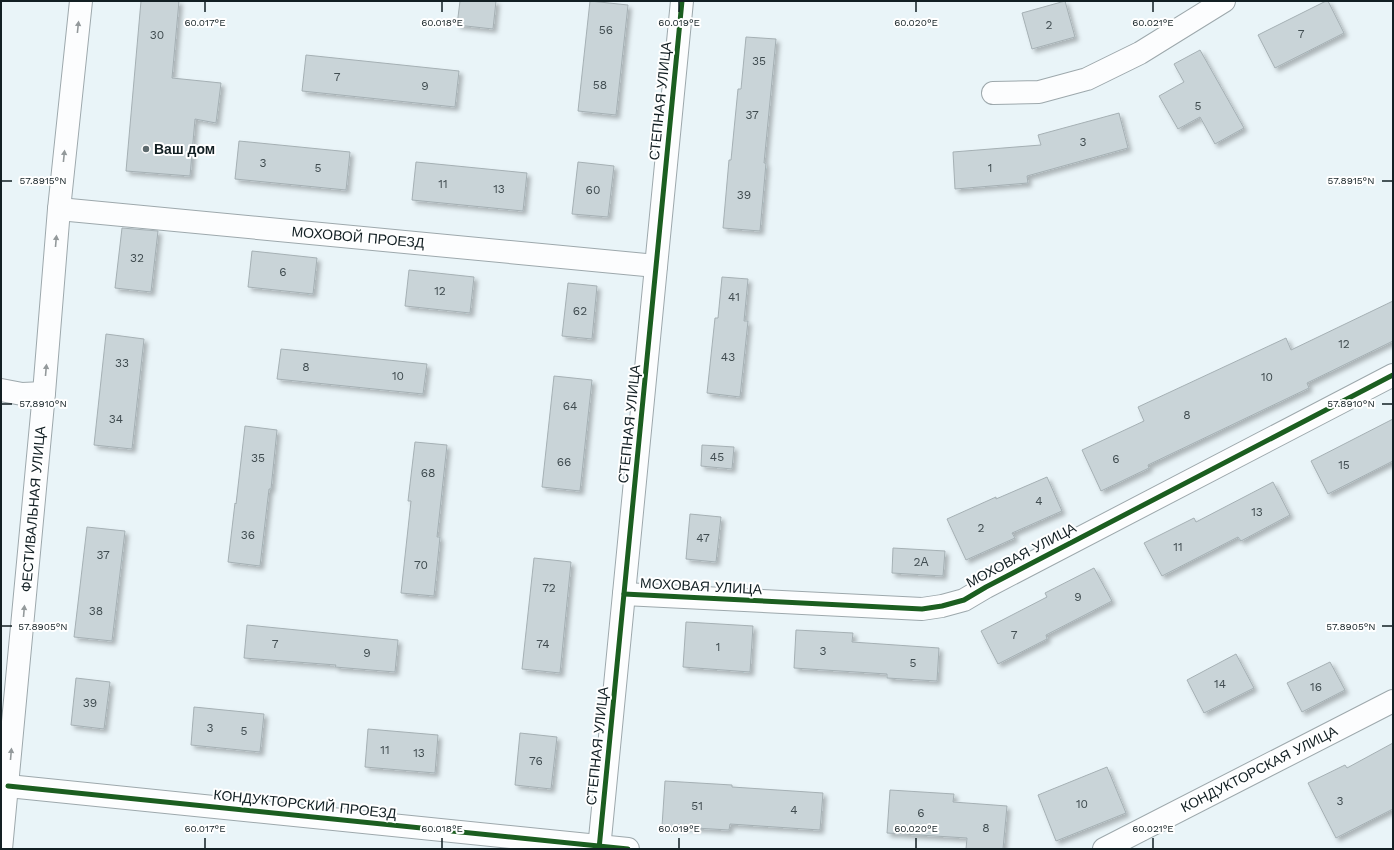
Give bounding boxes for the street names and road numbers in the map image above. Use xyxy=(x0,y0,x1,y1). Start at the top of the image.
street label: СТЕПНАЯ УЛИЦА xyxy=(646,40,674,161)
street label: МОХОВОЙ ПРОЕЗД xyxy=(291,222,426,251)
street label: СТЕПНАЯ УЛИЦА xyxy=(615,363,643,484)
street label: ФЕСТИВАЛЬНАЯ УЛИЦА xyxy=(18,425,48,593)
street label: МОХОВАЯ УЛИЦА xyxy=(963,519,1079,591)
street label: МОХОВАЯ УЛИЦА xyxy=(640,575,763,597)
street label: СТЕПНАЯ УЛИЦА xyxy=(583,685,611,806)
street label: КОНДУКТОРСКАЯ УЛИЦА xyxy=(1178,722,1341,816)
street label: КОНДУКТОРСКИЙ ПРОЕЗД xyxy=(213,785,398,822)

